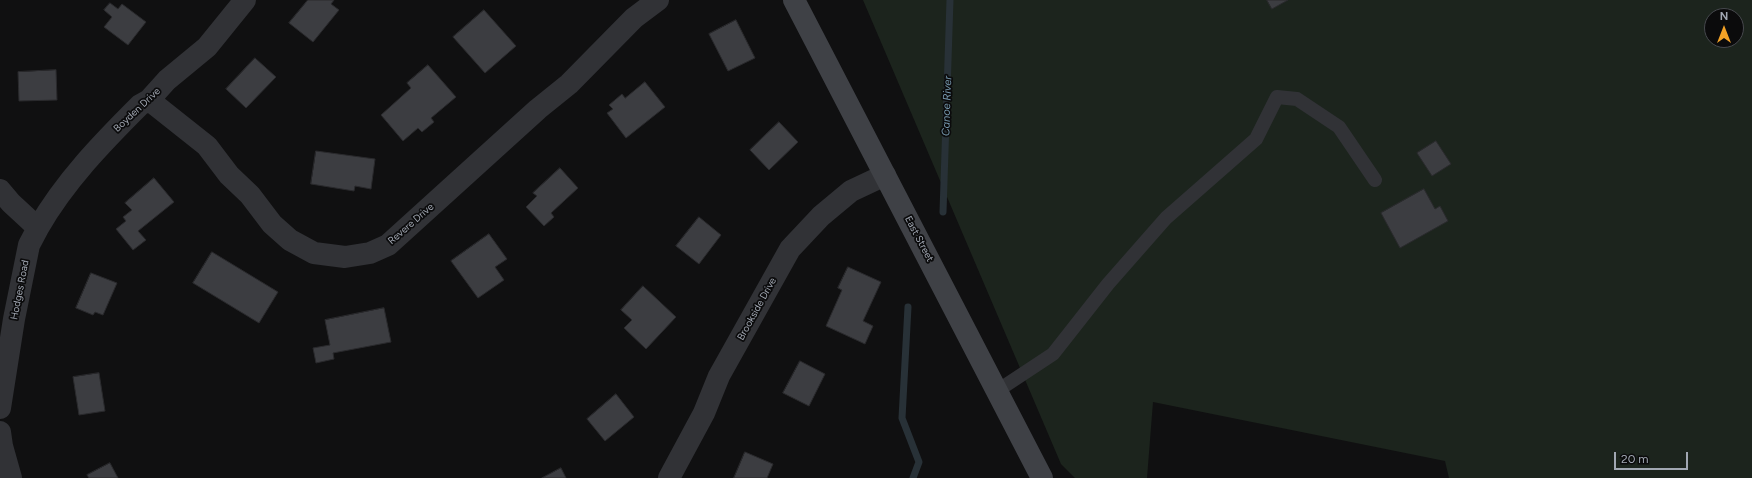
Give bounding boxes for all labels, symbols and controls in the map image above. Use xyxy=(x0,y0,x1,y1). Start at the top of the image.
north arrow xyxy=(1704,8,1744,48)
text: N xyxy=(1720,10,1728,23)
water label: Canoe River xyxy=(939,76,955,136)
street label: Boyden Drive xyxy=(111,85,163,135)
street label: Revere Drive xyxy=(386,201,436,247)
street label: East Street xyxy=(902,214,936,264)
street label: Hodges Road xyxy=(8,259,32,321)
street label: Brookside Drive xyxy=(735,276,779,342)
scale bar xyxy=(1616,444,1690,470)
text: 20 m xyxy=(1621,452,1649,466)

